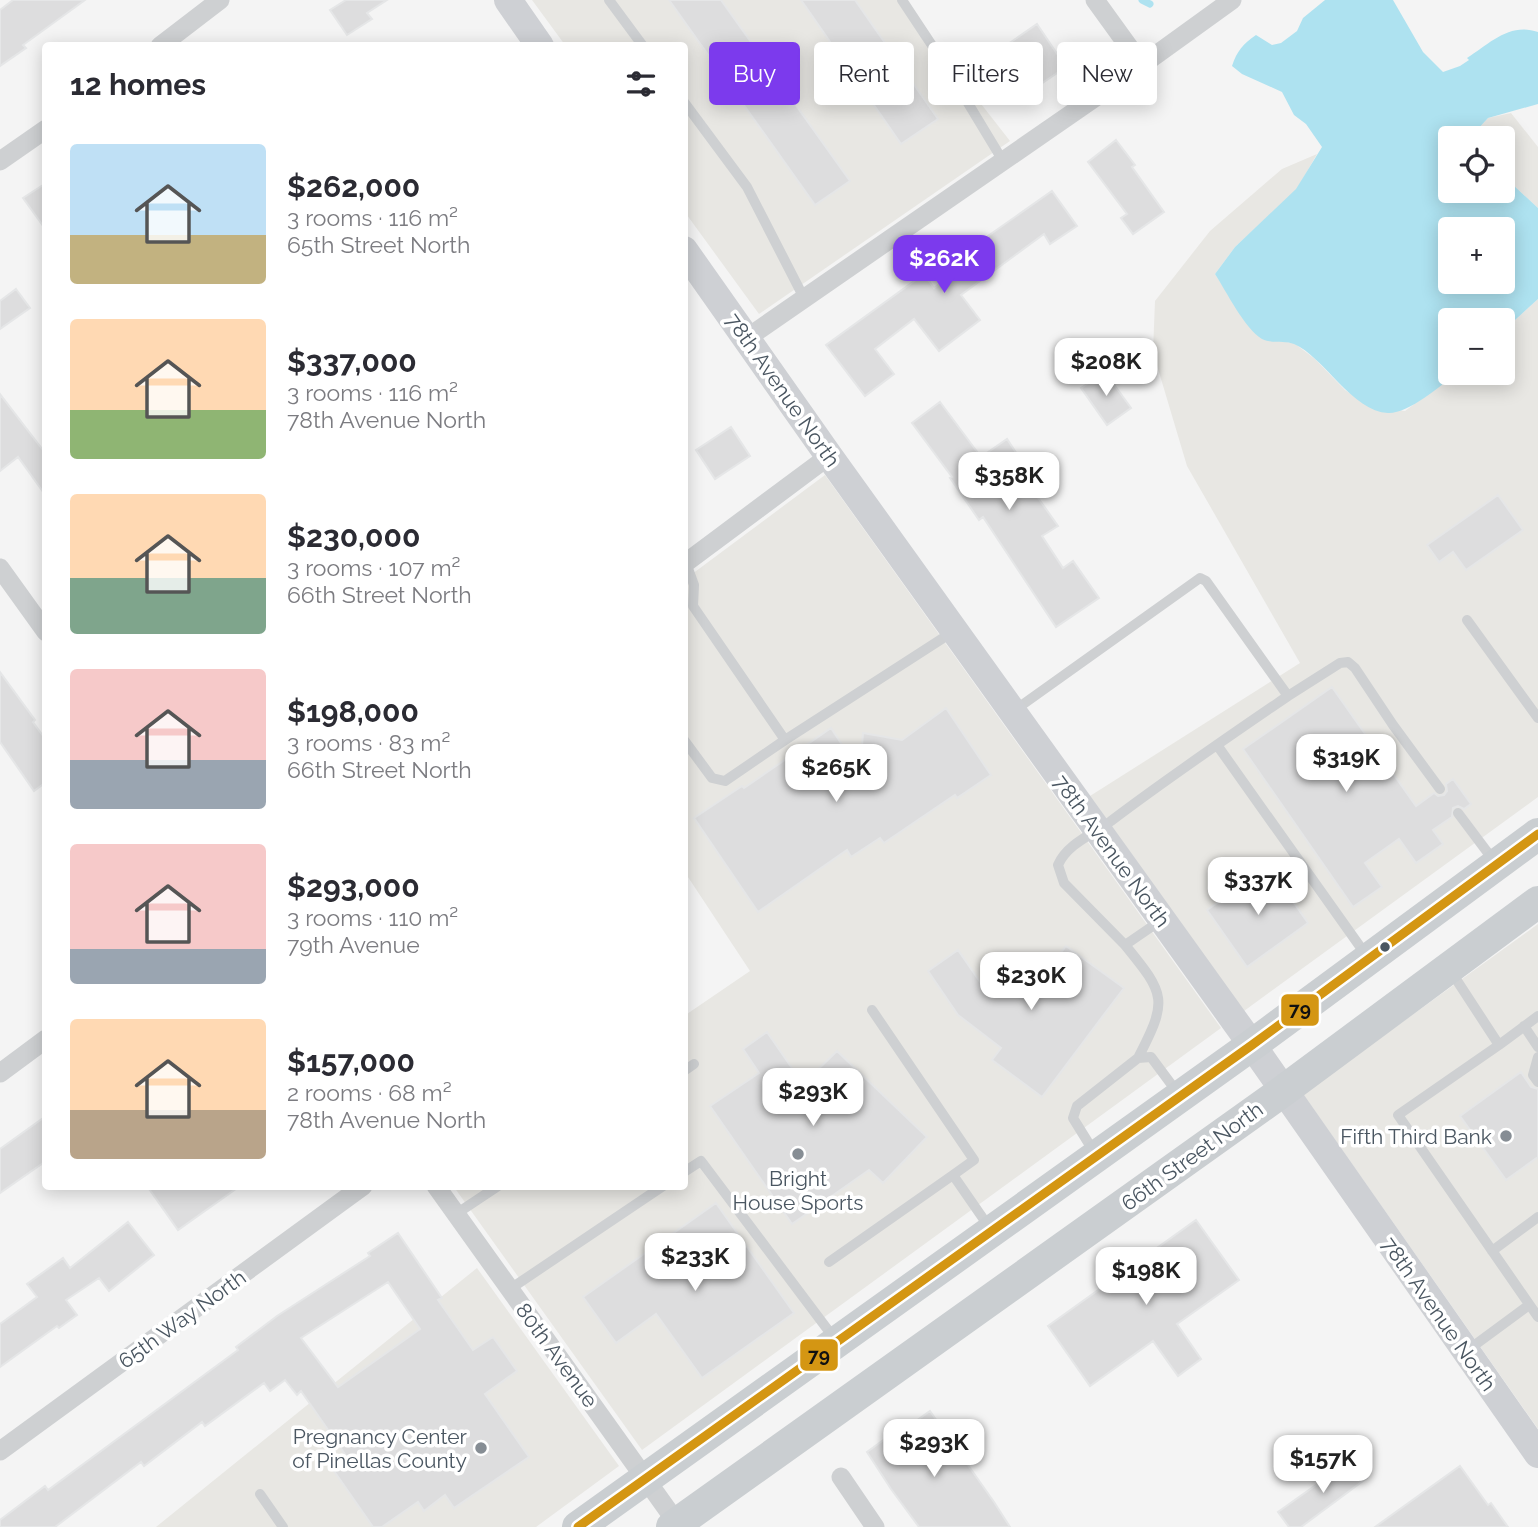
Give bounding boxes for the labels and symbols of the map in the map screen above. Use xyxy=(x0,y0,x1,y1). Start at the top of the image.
pin: $262K xyxy=(895,236,993,295)
street label: 78th Avenue North xyxy=(721,308,845,472)
pin: $208K xyxy=(1057,338,1155,398)
pin: $358K xyxy=(960,452,1058,512)
pin: $319K xyxy=(1297,734,1395,794)
pin: $265K xyxy=(787,744,885,804)
street label: 78th Avenue North xyxy=(1048,770,1176,932)
pin: $337K xyxy=(1209,858,1307,917)
unlabelled marker xyxy=(1378,940,1392,954)
pin: $230K xyxy=(982,953,1080,1012)
line badge: 79 xyxy=(1280,993,1320,1027)
text: 79 xyxy=(1289,998,1311,1020)
pin: $293K xyxy=(764,1068,862,1128)
street label: 66th Street North xyxy=(1116,1096,1268,1216)
place label: Fifth Third Bank xyxy=(1340,1124,1492,1149)
marker: Fifth Third Bank xyxy=(1498,1128,1514,1144)
marker: Bright House Sports xyxy=(790,1146,806,1162)
place label: Bright House Sports xyxy=(733,1166,863,1215)
street label: 78th Avenue North xyxy=(1377,1232,1501,1396)
pin: $233K xyxy=(646,1234,744,1293)
pin: $198K xyxy=(1097,1248,1195,1307)
street label: 65th Way North xyxy=(113,1264,251,1374)
street label: 80th Avenue xyxy=(511,1298,603,1412)
line badge: 79 xyxy=(799,1338,839,1372)
text: 79 xyxy=(808,1344,830,1366)
pin: $293K xyxy=(885,1420,983,1479)
place label: Pregnancy Center of Pinellas County xyxy=(292,1424,468,1473)
pin: $157K xyxy=(1274,1436,1372,1495)
marker: Pregnancy Center of Pinellas County xyxy=(473,1440,489,1456)

